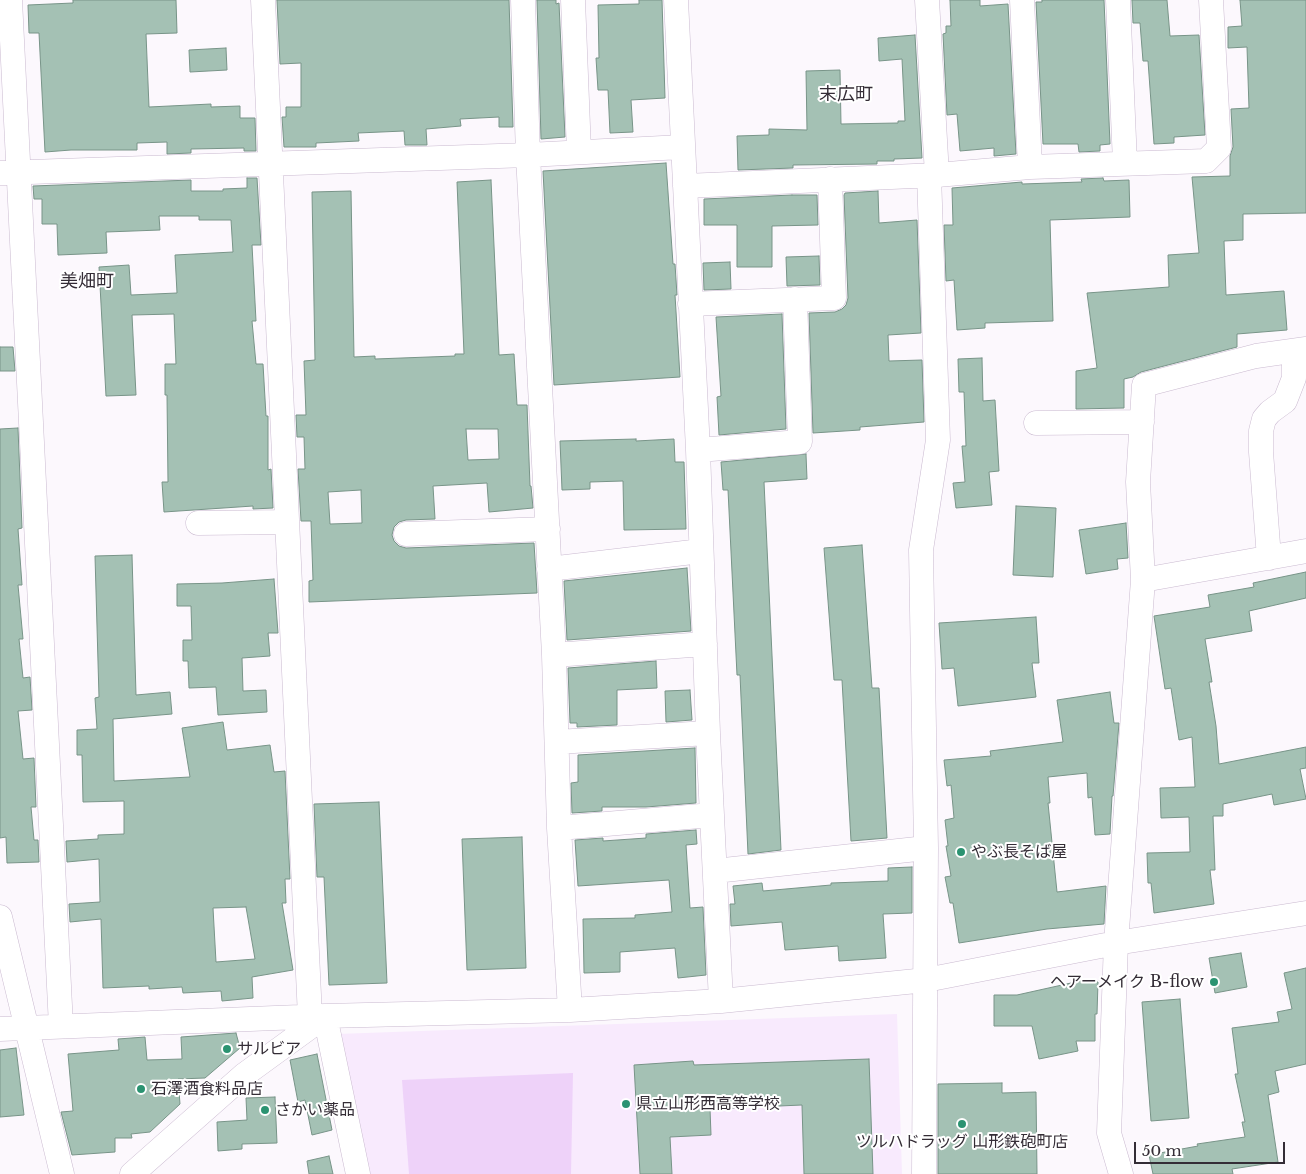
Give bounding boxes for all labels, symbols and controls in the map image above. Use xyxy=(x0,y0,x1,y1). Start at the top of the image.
district label: 末広町 xyxy=(819,84,873,106)
district label: 美畑町 xyxy=(60,271,114,293)
place label: やぶ長そば屋 xyxy=(971,842,1067,862)
marker: やぶ長そば屋 xyxy=(955,846,967,858)
place label: ヘアーメイク B-flow xyxy=(1050,972,1204,992)
marker: ヘアーメイク B-flow xyxy=(1208,976,1220,988)
place label: サルビア xyxy=(237,1039,301,1059)
marker: サルビア xyxy=(221,1043,233,1055)
place label: 石澤酒食料品店 xyxy=(151,1079,263,1099)
marker: 石澤酒食料品店 xyxy=(135,1083,147,1095)
place label: 県立山形西高等学校 xyxy=(636,1094,780,1114)
marker: 県立山形西高等学校 xyxy=(620,1098,632,1110)
place label: さかい薬品 xyxy=(275,1100,355,1120)
marker: さかい薬品 xyxy=(259,1104,271,1116)
marker: ツルハドラッグ 山形鉄砲町店 xyxy=(956,1118,968,1130)
place label: ツルハドラッグ 山形鉄砲町店 xyxy=(856,1132,1068,1152)
scale bar xyxy=(1136,1132,1287,1164)
text: 50 m xyxy=(1142,1141,1182,1160)

